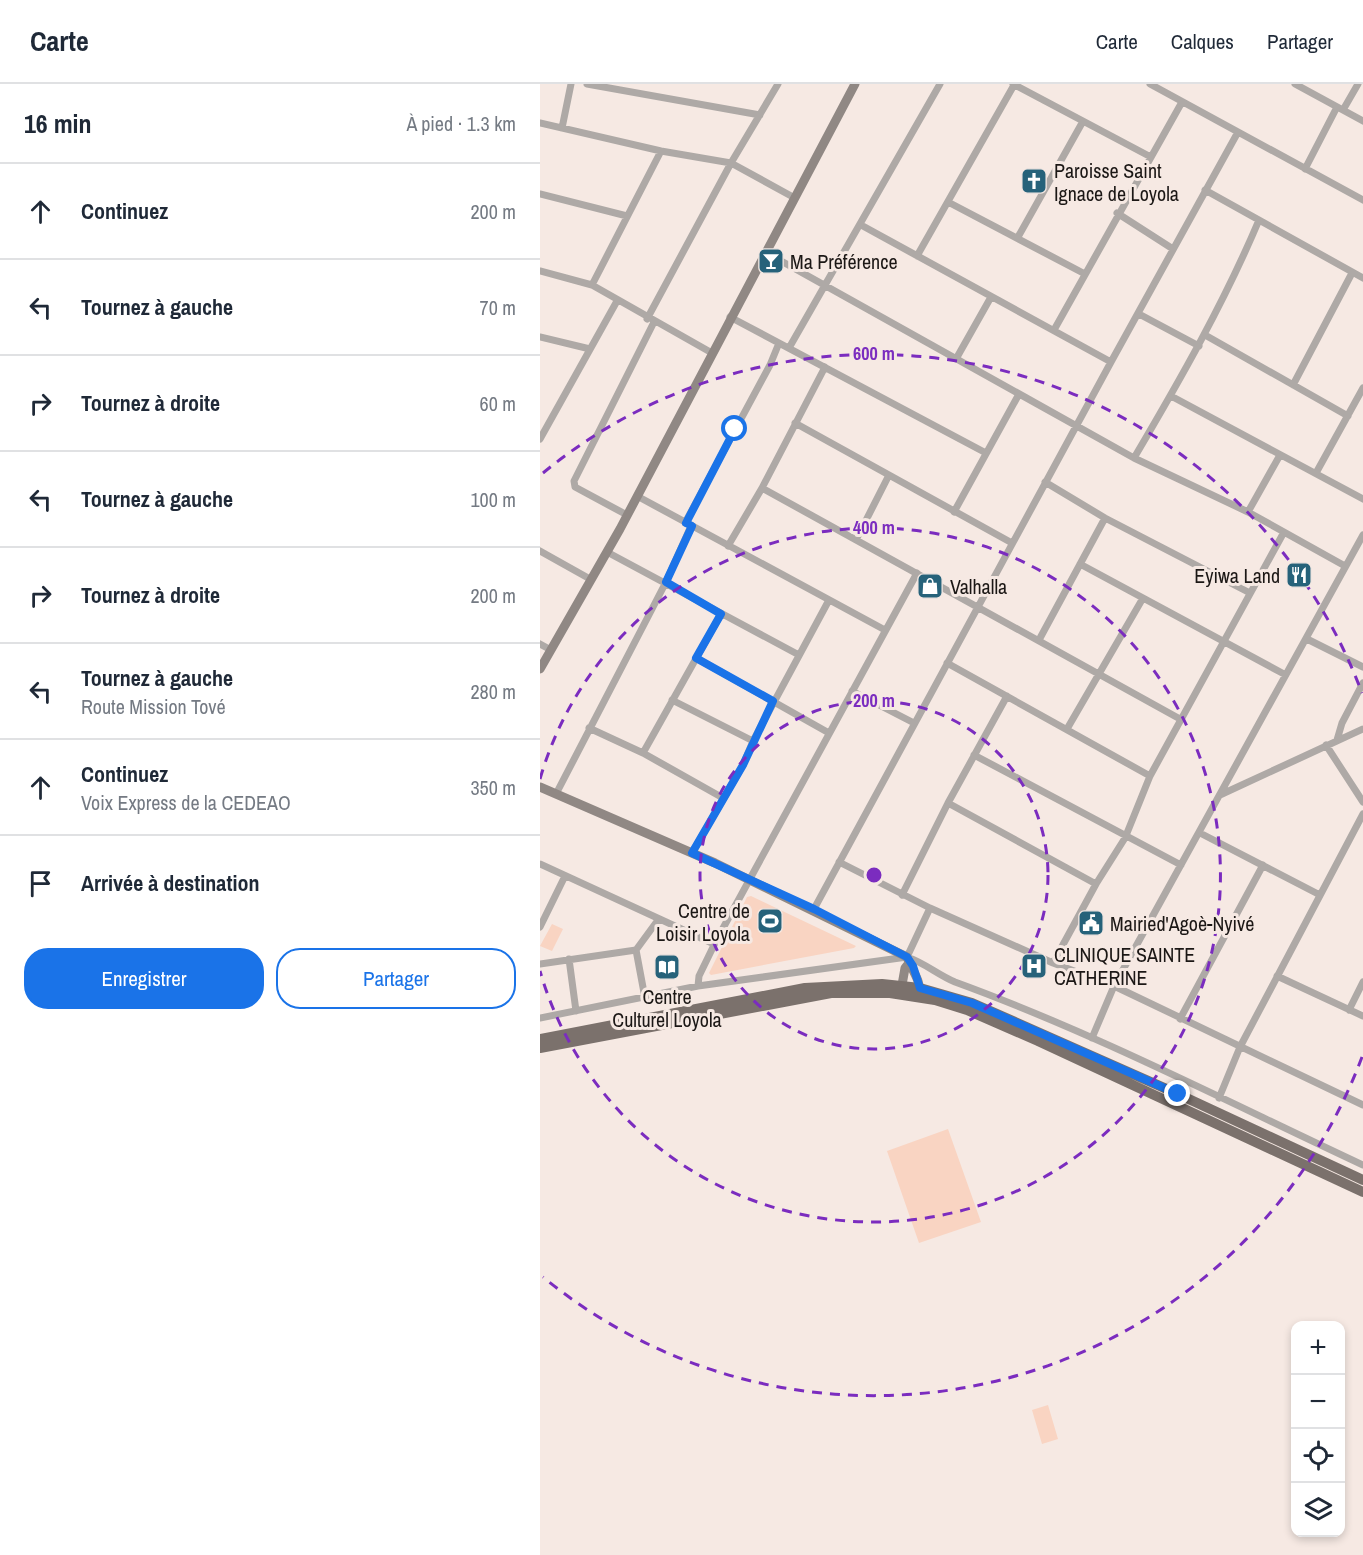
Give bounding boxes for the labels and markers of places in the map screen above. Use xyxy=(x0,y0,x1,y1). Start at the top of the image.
place label: Paroisse Saint Ignace de Loyola xyxy=(1054,157,1179,207)
church icon: Paroisse Saint Ignace de Loyola xyxy=(1019,166,1049,196)
bar icon: Ma Préférence xyxy=(756,246,786,276)
place label: Ma Préférence xyxy=(790,248,898,275)
restaurant icon: Eyiwa Land xyxy=(1284,560,1314,590)
place label: Eyiwa Land xyxy=(1194,562,1280,589)
shop icon: Valhalla xyxy=(915,571,945,601)
place label: Valhalla xyxy=(950,573,1007,600)
centre of rings xyxy=(864,865,884,885)
place label: Centre de Loisir Loyola xyxy=(656,897,750,947)
sports icon: Centre de Loisir Loyola xyxy=(755,906,785,936)
public building icon: Mairied'Agoè-Nyivé xyxy=(1076,908,1106,938)
place label: Mairied'Agoè-Nyivé xyxy=(1110,910,1254,937)
place label: CLINIQUE SAINTE CATHERINE xyxy=(1054,941,1195,991)
hospital icon: CLINIQUE SAINTE CATHERINE xyxy=(1019,951,1049,981)
library icon: Centre Culturel Loyola xyxy=(652,952,682,982)
place label: Centre Culturel Loyola xyxy=(612,983,722,1033)

